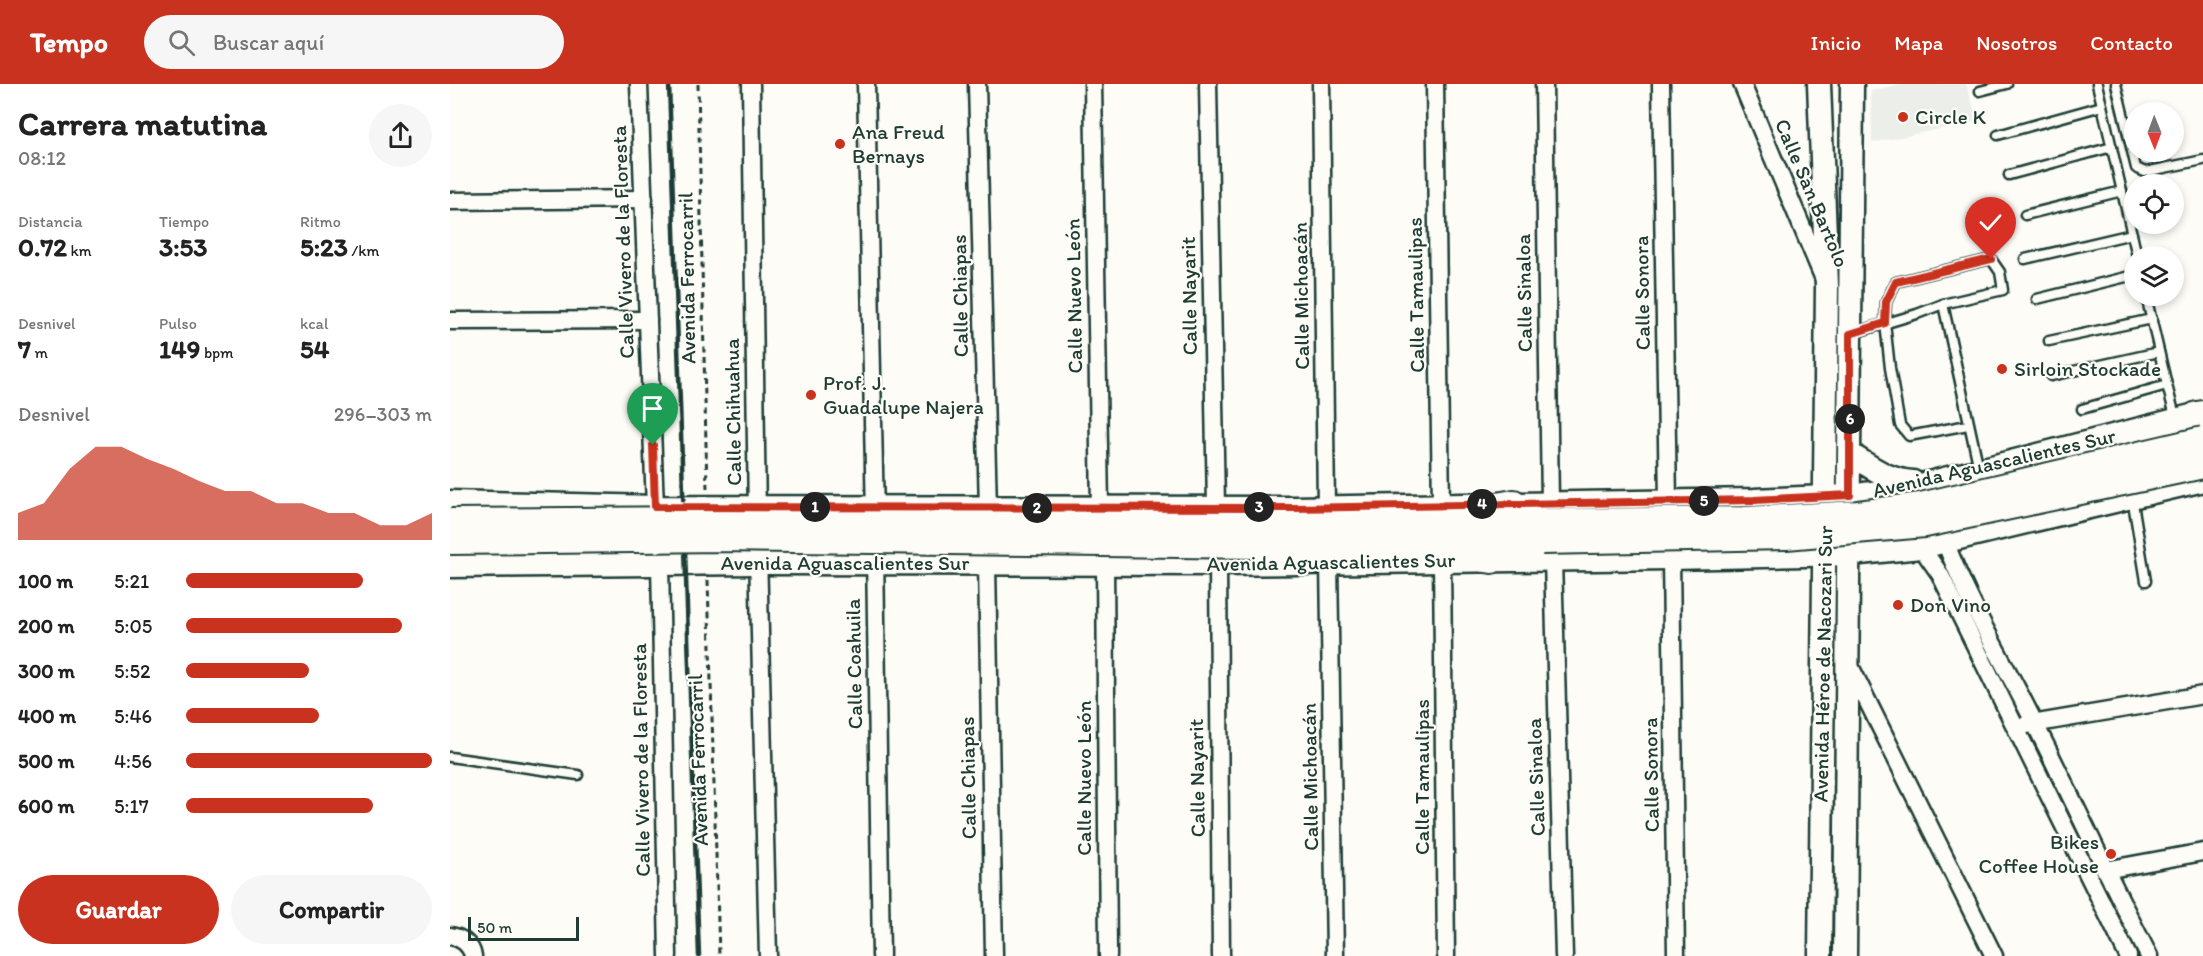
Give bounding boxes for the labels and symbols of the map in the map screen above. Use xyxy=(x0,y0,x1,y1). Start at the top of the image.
north arrow xyxy=(2124,102,2184,162)
place label: Circle K xyxy=(1915,104,1986,129)
marker: Circle K xyxy=(1896,110,1910,124)
street label: Calle San Bartolo xyxy=(1770,115,1855,271)
place label: Ana Freud Bernays xyxy=(852,119,945,168)
street label: Calle Vivero de la Floresta xyxy=(606,125,639,359)
marker: Ana Freud Bernays xyxy=(833,137,847,151)
street label: Avenida Ferrocarril xyxy=(673,192,700,364)
pin xyxy=(1965,197,2016,259)
street label: Calle Tamaulipas xyxy=(1402,217,1429,373)
street label: Calle Nuevo León xyxy=(1060,218,1087,374)
street label: Calle Michoacán xyxy=(1287,222,1314,370)
street label: Calle Sinaloa xyxy=(1510,233,1537,352)
street label: Calle Chiapas xyxy=(946,234,973,358)
street label: Calle Sonora xyxy=(1628,235,1655,351)
street label: Calle Nayarit xyxy=(1175,236,1202,355)
street label: Calle Chihuahua xyxy=(719,338,746,486)
place label: Sirloin Stockade xyxy=(2014,356,2161,381)
marker: Sirloin Stockade xyxy=(1995,362,2009,376)
place label: Prof. J. Guadalupe Najera xyxy=(823,370,984,419)
pin xyxy=(627,383,678,445)
marker: Prof. J. Guadalupe Najera xyxy=(804,388,818,402)
pin: 6 xyxy=(1835,404,1865,434)
street label: Avenida Aguascalientes Sur xyxy=(1870,422,2118,503)
pin: 5 xyxy=(1689,486,1719,516)
pin: 4 xyxy=(1467,489,1497,519)
pin: 1 xyxy=(800,492,830,522)
pin: 3 xyxy=(1244,492,1274,522)
pin: 2 xyxy=(1022,493,1052,523)
street label: Avenida Héroe de Nacozari Sur xyxy=(1808,525,1837,803)
street label: Avenida Aguascalientes Sur xyxy=(1206,547,1456,576)
street label: Avenida Aguascalientes Sur xyxy=(721,550,969,575)
place label: Don Vino xyxy=(1910,592,1991,617)
street label: Calle Coahuila xyxy=(840,598,867,730)
marker: Don Vino xyxy=(1891,598,1905,612)
street label: Calle Vivero de la Floresta xyxy=(626,643,655,877)
street label: Avenida Ferrocarril xyxy=(682,674,713,846)
street label: Calle Tamaulipas xyxy=(1409,699,1434,855)
street label: Calle Nuevo León xyxy=(1071,700,1096,856)
street label: Calle Michoacán xyxy=(1296,703,1323,851)
street label: Calle Chiapas xyxy=(954,716,981,840)
street label: Calle Sinaloa xyxy=(1521,717,1550,837)
street label: Calle Sonora xyxy=(1637,717,1664,833)
street label: Calle Nayarit xyxy=(1183,718,1210,837)
place label: Bikes Coffee House xyxy=(1978,829,2099,878)
marker: Bikes Coffee House xyxy=(2104,847,2118,861)
scale bar xyxy=(468,914,579,942)

